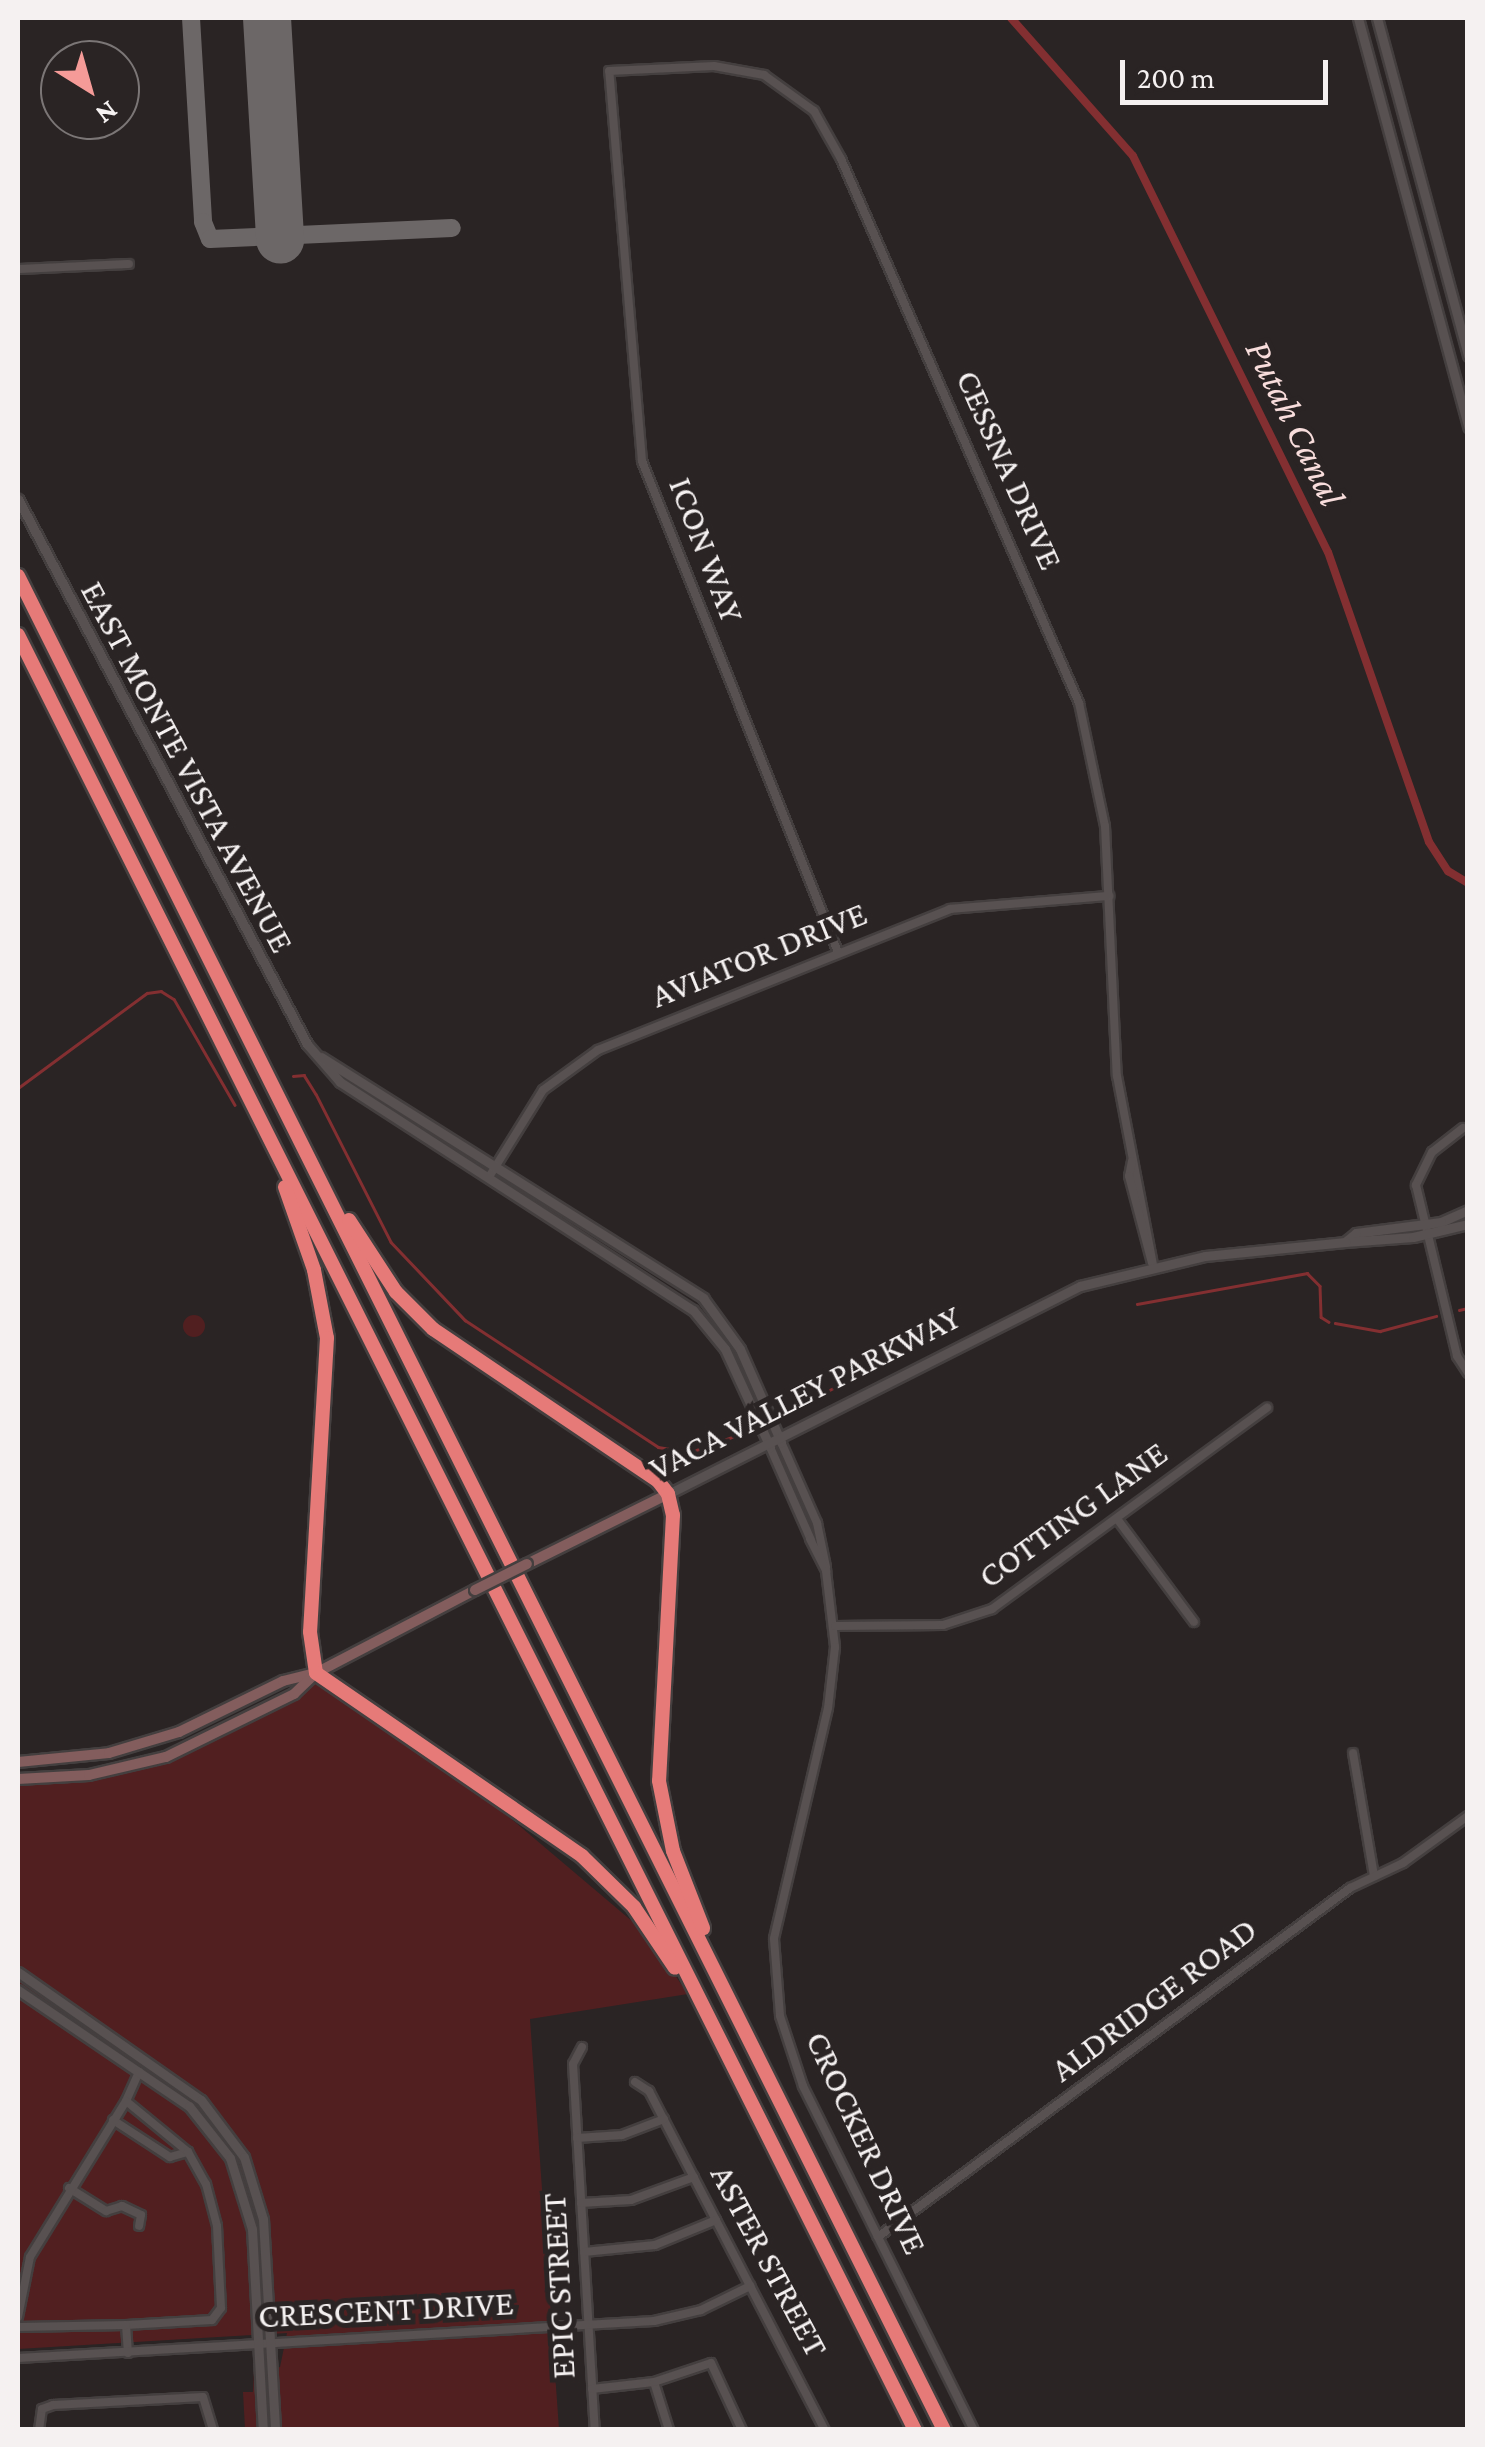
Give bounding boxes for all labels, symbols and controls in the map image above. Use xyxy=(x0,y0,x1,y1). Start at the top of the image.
north arrow xyxy=(40,40,140,140)
scale bar xyxy=(1125,40,1332,102)
text: 200 m xyxy=(1137,61,1215,94)
text: N xyxy=(90,95,124,131)
water label: Putah Canal xyxy=(1235,333,1355,513)
street label: CESSNA DRIVE xyxy=(946,364,1072,576)
street label: ICON WAY xyxy=(659,472,753,628)
street label: EAST MONTE VISTA AVENUE xyxy=(71,574,303,960)
street label: AVIATOR DRIVE xyxy=(645,893,873,1017)
street label: VACA VALLEY PARKWAY xyxy=(642,1296,968,1490)
street label: COTTING LANE xyxy=(970,1432,1176,1598)
street label: ALDRIDGE ROAD xyxy=(1043,1909,1265,2091)
street label: CROCKER DRIVE xyxy=(796,2025,936,2261)
street label: ASTER STREET xyxy=(701,2158,837,2364)
street label: EPIC STREET xyxy=(533,2192,585,2380)
street label: CRESCENT DRIVE xyxy=(257,2282,515,2338)

